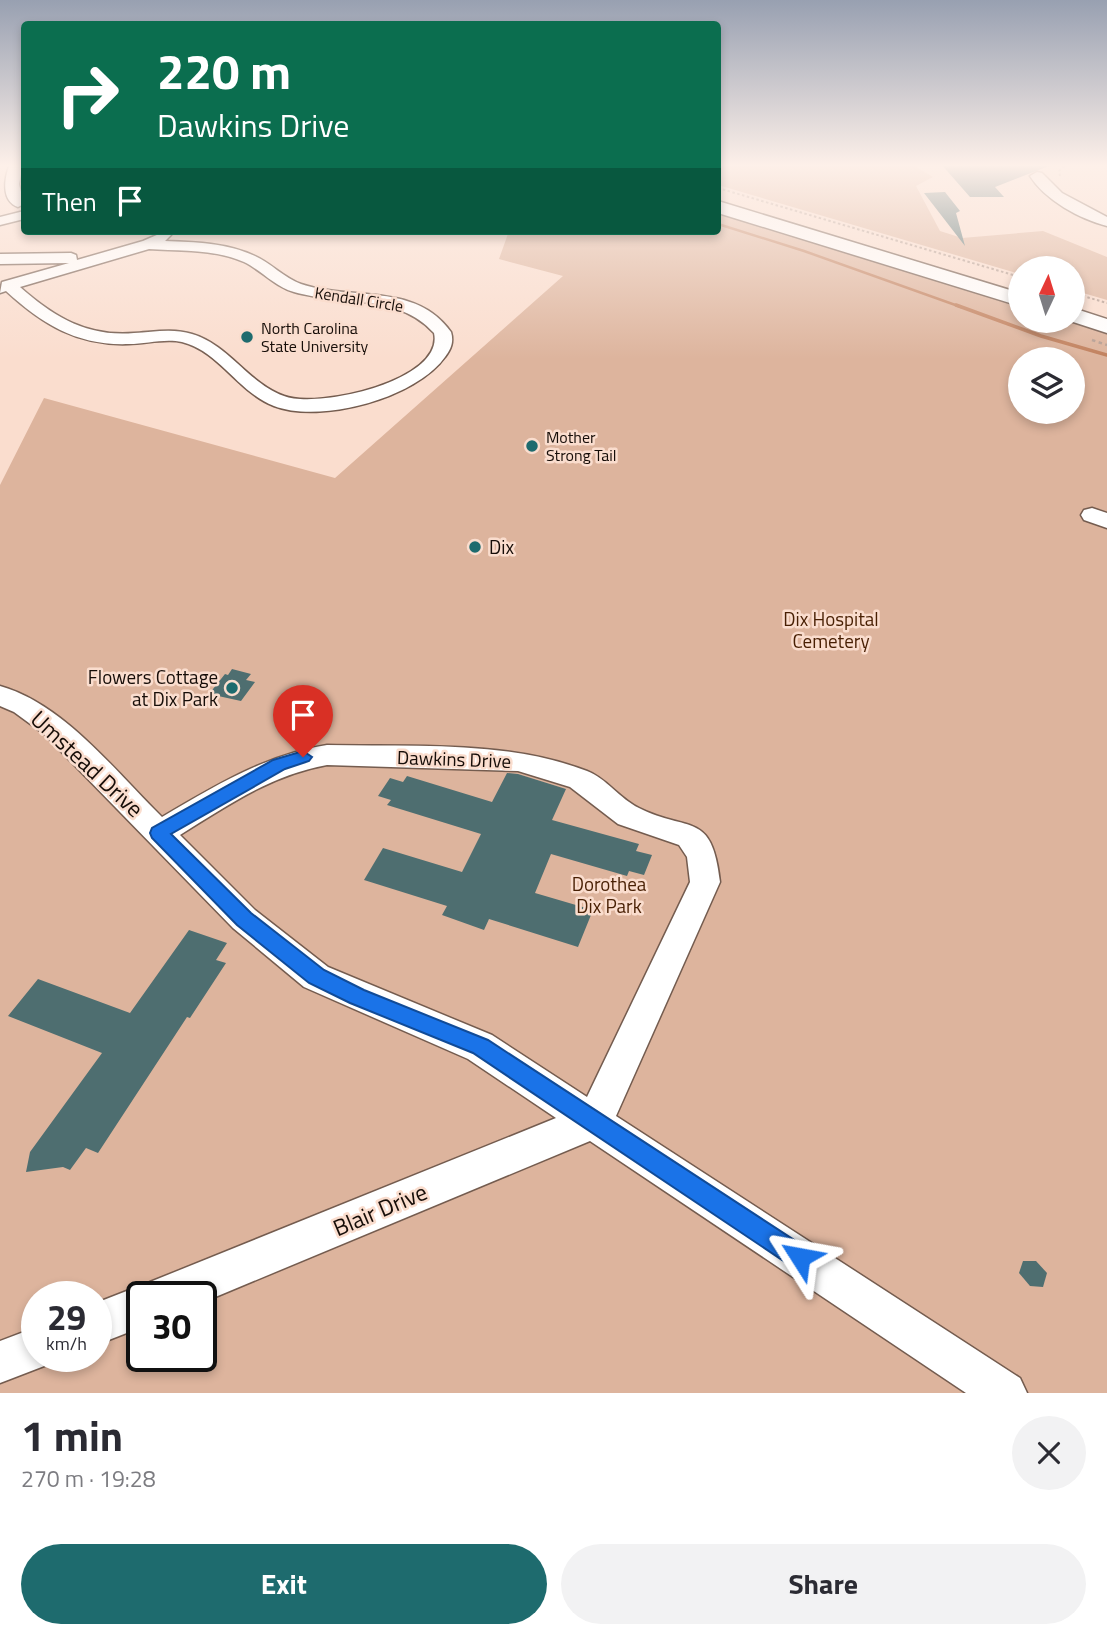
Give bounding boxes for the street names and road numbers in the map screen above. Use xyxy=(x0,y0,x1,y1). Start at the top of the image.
street label: Kendall Circle xyxy=(313,280,405,318)
street label: Umstead Drive xyxy=(23,702,152,825)
street label: Dawkins Drive xyxy=(396,742,512,775)
street label: Blair Drive xyxy=(327,1174,432,1245)

